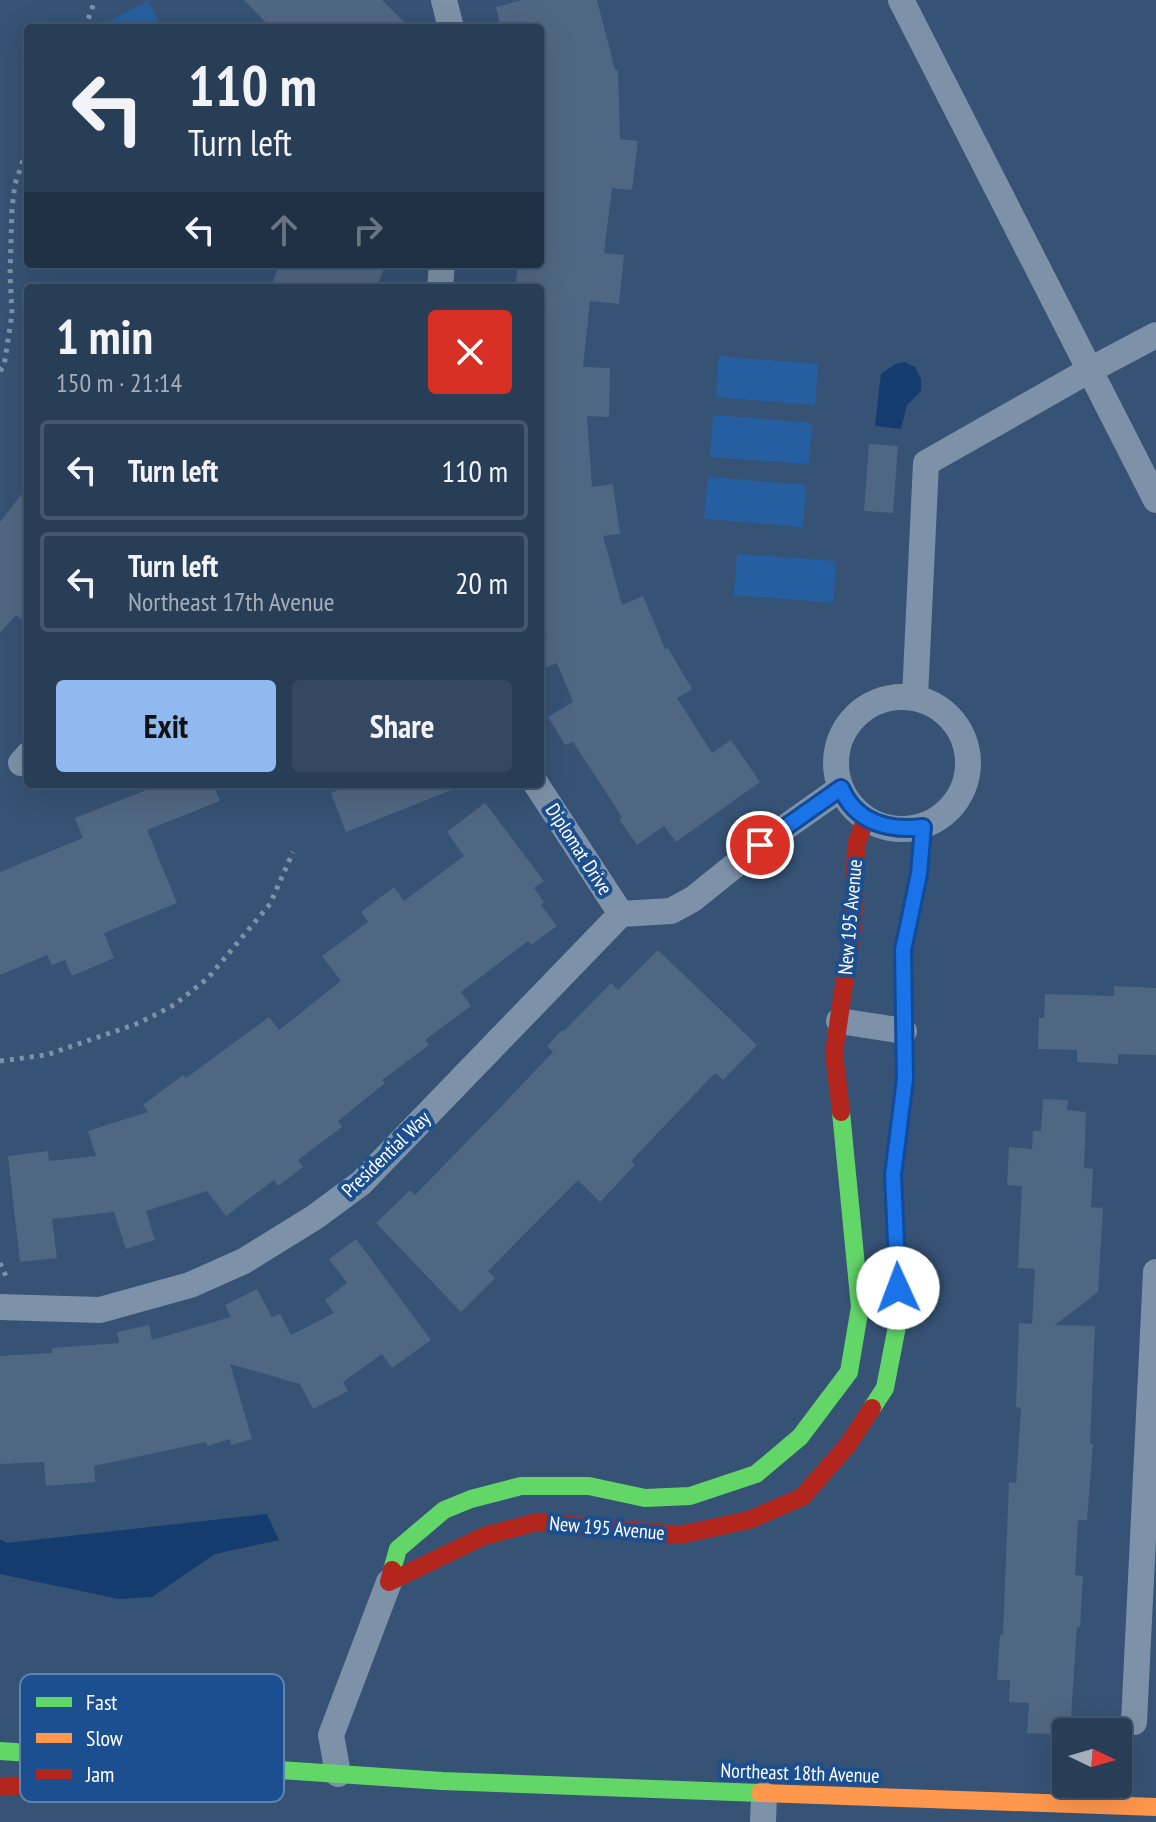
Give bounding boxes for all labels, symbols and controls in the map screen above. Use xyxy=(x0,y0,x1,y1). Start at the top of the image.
text: 110 m xyxy=(188,49,317,121)
icon: left xyxy=(56,56,160,160)
text: Turn left xyxy=(188,119,292,166)
icon: left xyxy=(178,208,222,252)
icon: ahead xyxy=(262,208,306,252)
icon: right xyxy=(346,208,390,252)
text: 1 min xyxy=(56,305,153,367)
button: close xyxy=(428,310,512,394)
text: 150 m · 21:14 xyxy=(56,366,182,399)
icon: left xyxy=(60,448,104,492)
text: Turn left xyxy=(128,451,218,490)
text: 110 m xyxy=(442,451,508,490)
text: Turn left xyxy=(128,546,218,585)
icon: left xyxy=(60,560,104,604)
text: 20 m xyxy=(455,563,508,602)
text: Northeast 17th Avenue xyxy=(128,585,335,618)
button: Exit xyxy=(56,680,276,772)
button: Share xyxy=(292,680,512,772)
street label: Diplomat Drive xyxy=(540,798,618,900)
pin xyxy=(726,811,794,879)
icon: arrive xyxy=(738,823,782,867)
street label: New 195 Avenue xyxy=(832,858,868,976)
street label: Presidential Way xyxy=(336,1105,436,1203)
position arrow xyxy=(856,1246,940,1330)
street label: New 195 Avenue xyxy=(548,1510,666,1546)
legend xyxy=(20,1674,284,1802)
text: Fast xyxy=(86,1688,117,1716)
north arrow xyxy=(1052,1718,1132,1798)
map controls xyxy=(1052,1718,1132,1798)
text: Slow xyxy=(86,1724,123,1752)
street label: Northeast 18th Avenue xyxy=(720,1757,880,1789)
text: Jam xyxy=(85,1760,114,1788)

